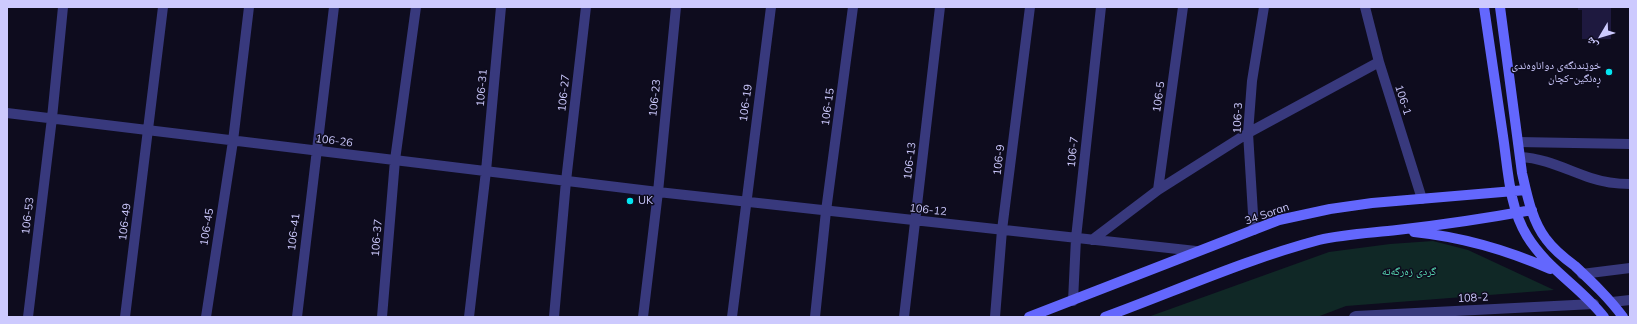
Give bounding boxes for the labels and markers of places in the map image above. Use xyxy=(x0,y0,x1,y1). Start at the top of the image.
place label: خوێندنگەی دواناوەندی ڕەنگین-کچان xyxy=(1511,59,1601,85)
marker: خوێندنگەی دواناوەندی ڕەنگین-کچان xyxy=(1604,67,1614,77)
place label: UK xyxy=(638,194,653,208)
marker: UK xyxy=(625,196,635,206)

